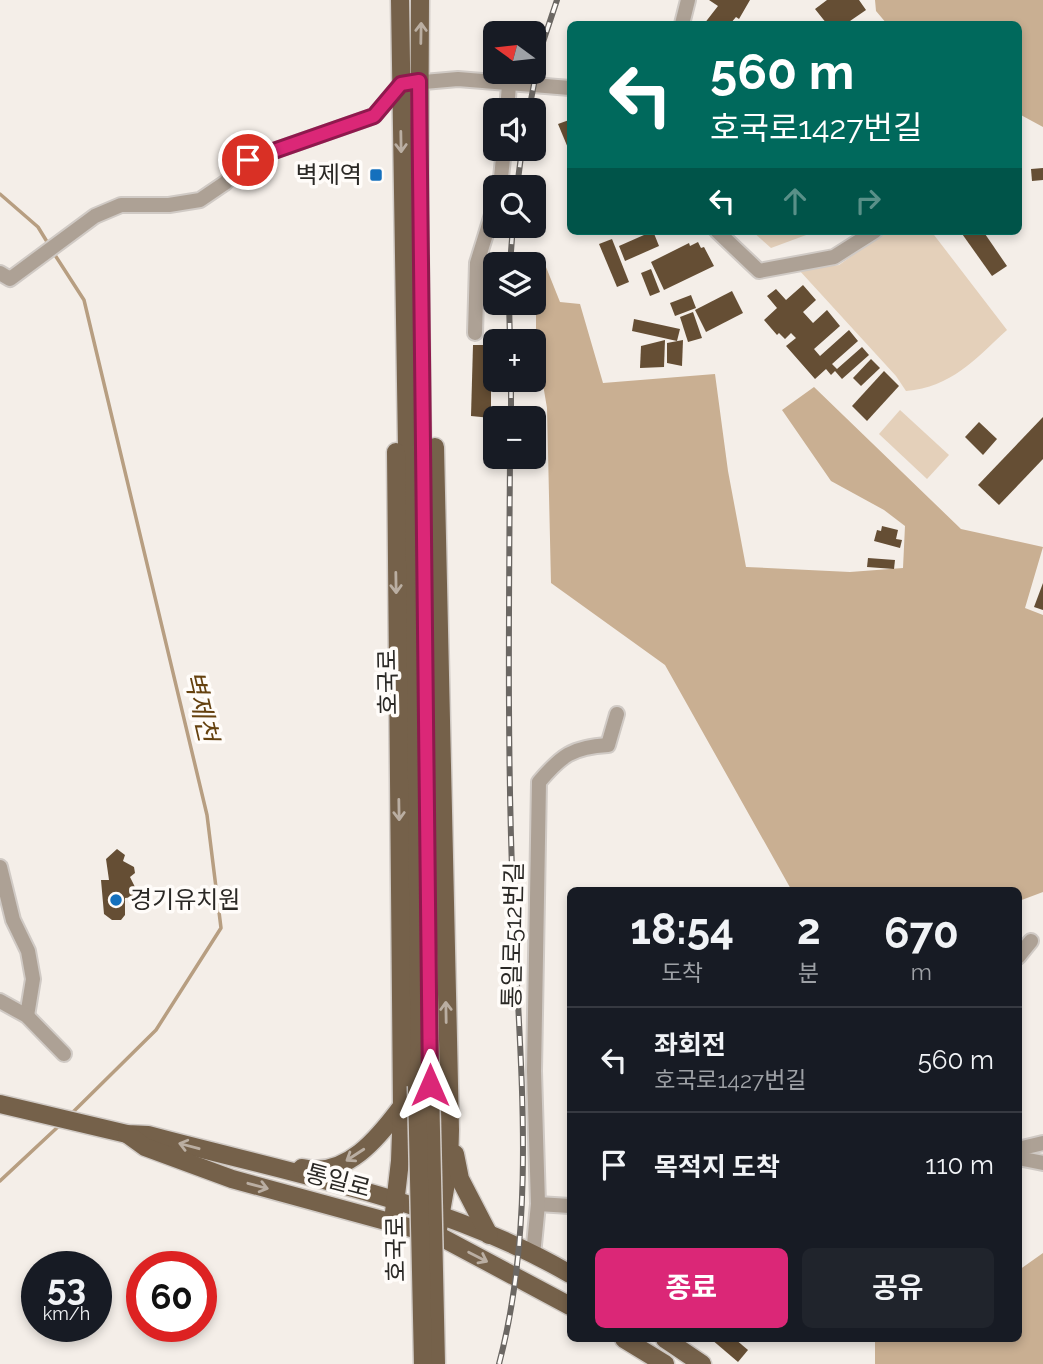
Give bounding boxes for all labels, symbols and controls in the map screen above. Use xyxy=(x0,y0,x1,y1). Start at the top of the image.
north arrow xyxy=(483,21,546,84)
map controls xyxy=(483,21,546,469)
one-way arrow xyxy=(414,22,427,45)
text: 560 m xyxy=(710,43,854,100)
icon: left xyxy=(595,49,686,140)
button: sound xyxy=(483,98,546,161)
text: 호국로1427번길 xyxy=(710,109,922,146)
pin xyxy=(218,130,278,190)
one-way arrow xyxy=(394,130,408,153)
icon: arrive xyxy=(229,141,267,179)
place label: 벽제역 xyxy=(296,160,362,189)
marker: 벽제역 xyxy=(368,167,384,183)
button: search xyxy=(483,175,546,238)
icon: left xyxy=(703,182,741,220)
icon: ahead xyxy=(776,182,814,220)
icon: right xyxy=(849,182,887,220)
button: layers xyxy=(483,252,546,315)
button: + xyxy=(483,329,546,392)
button: − xyxy=(483,406,546,469)
one-way arrow xyxy=(389,571,403,594)
street label: 호국로 xyxy=(372,649,403,715)
water label: 벽제천 xyxy=(178,668,224,747)
one-way arrow xyxy=(392,798,406,821)
street label: 통일로512번길 xyxy=(497,862,528,1008)
place label: 경기유치원 xyxy=(130,885,240,914)
marker: 경기유치원 xyxy=(108,892,124,908)
text: 18:54 xyxy=(630,905,734,954)
text: 2 xyxy=(797,905,821,954)
text: 670 xyxy=(884,909,959,958)
text: m xyxy=(911,958,932,985)
text: 도착 xyxy=(661,959,703,986)
text: 분 xyxy=(798,959,820,986)
one-way arrow xyxy=(439,1001,453,1024)
text: 좌회전 xyxy=(654,1030,726,1060)
icon: left xyxy=(595,1041,633,1079)
text: 560 m xyxy=(918,1045,994,1075)
position arrow xyxy=(393,1048,467,1122)
text: 호국로1427번길 xyxy=(654,1066,807,1093)
one-way arrow xyxy=(178,1139,201,1152)
icon: arrive xyxy=(595,1146,633,1184)
one-way arrow xyxy=(346,1148,366,1162)
text: 110 m xyxy=(925,1150,994,1180)
text: 목적지 도착 xyxy=(654,1152,780,1182)
street label: 통일로 xyxy=(302,1158,374,1203)
one-way arrow xyxy=(246,1180,269,1193)
street label: 호국로 xyxy=(380,1216,411,1282)
button: 종료 xyxy=(595,1248,788,1328)
button: 공유 xyxy=(802,1248,994,1328)
one-way arrow xyxy=(467,1250,488,1264)
speed limit sign: 60 xyxy=(126,1251,217,1342)
text: 53 xyxy=(47,1267,86,1308)
text: km/h xyxy=(43,1303,90,1324)

